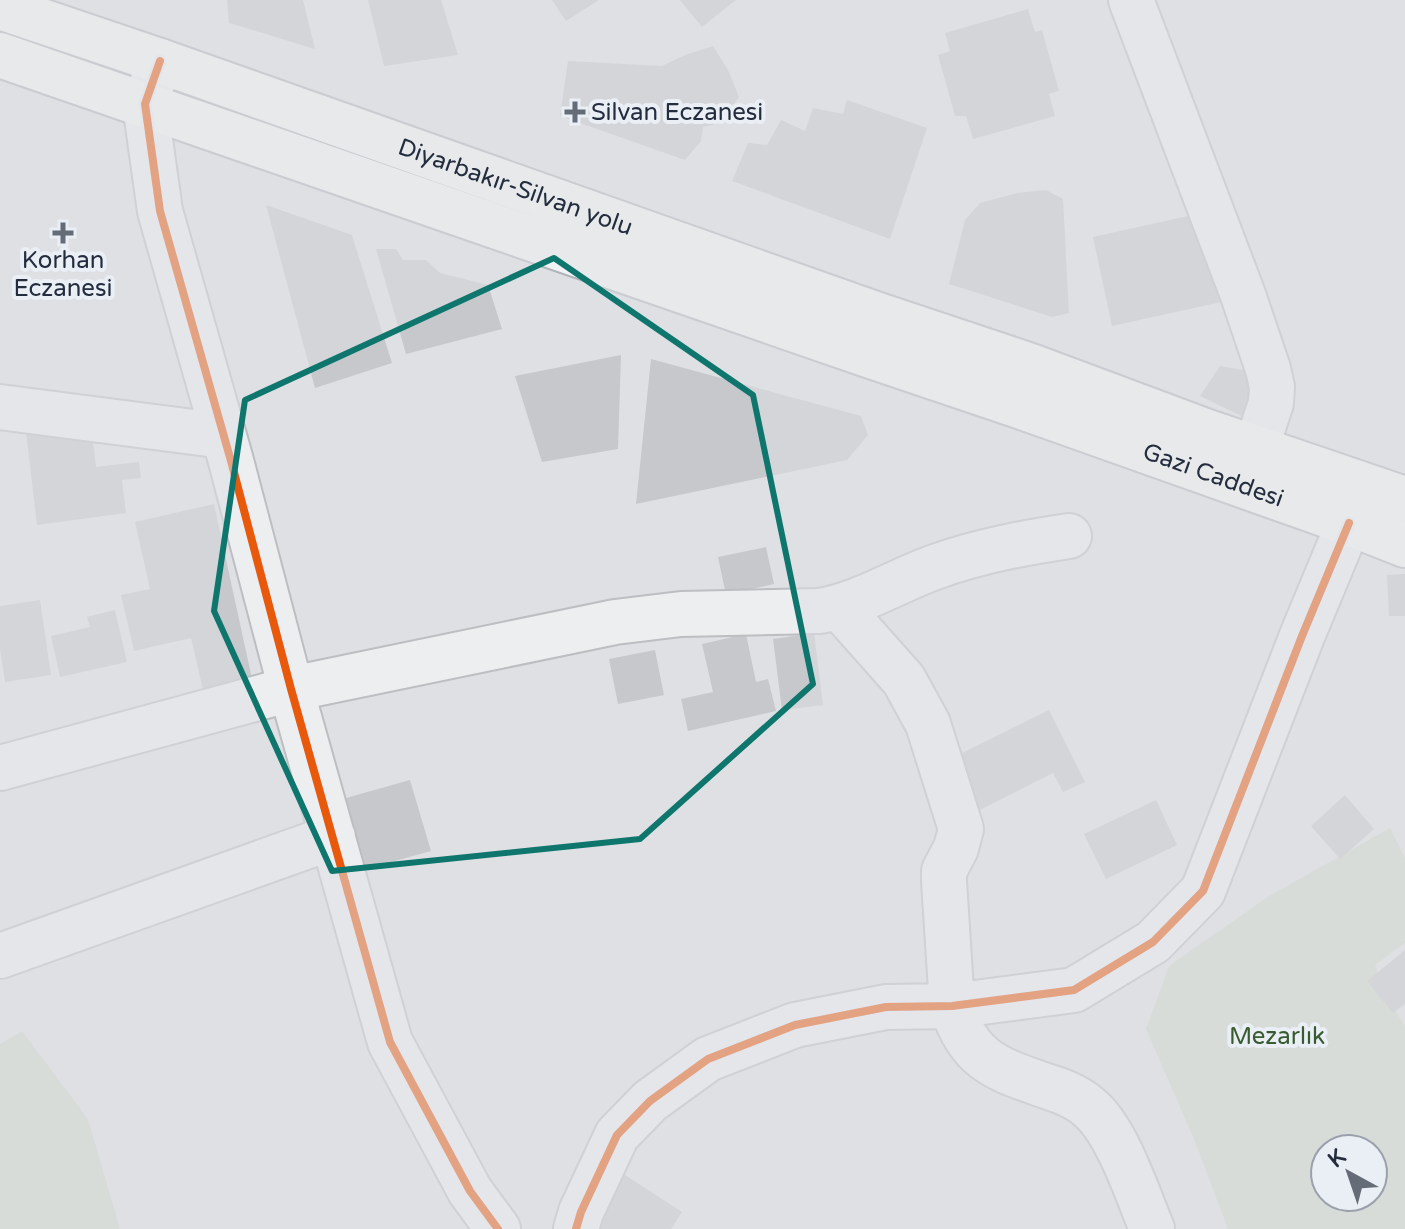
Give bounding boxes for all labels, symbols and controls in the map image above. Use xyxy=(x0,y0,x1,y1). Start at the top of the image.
place label: Silvan Eczanesi xyxy=(591,98,763,127)
marker: Silvan Eczanesi xyxy=(566,103,584,121)
street label: Diyarbakır-Silvan yolu xyxy=(394,132,637,242)
marker: Korhan Eczanesi xyxy=(54,224,72,242)
place label: Korhan Eczanesi xyxy=(14,246,112,303)
street label: Gazi Caddesi xyxy=(1139,437,1288,514)
park label: Mezarlık xyxy=(1229,1022,1325,1051)
north arrow xyxy=(1309,1133,1389,1213)
text: K xyxy=(1323,1144,1351,1173)

